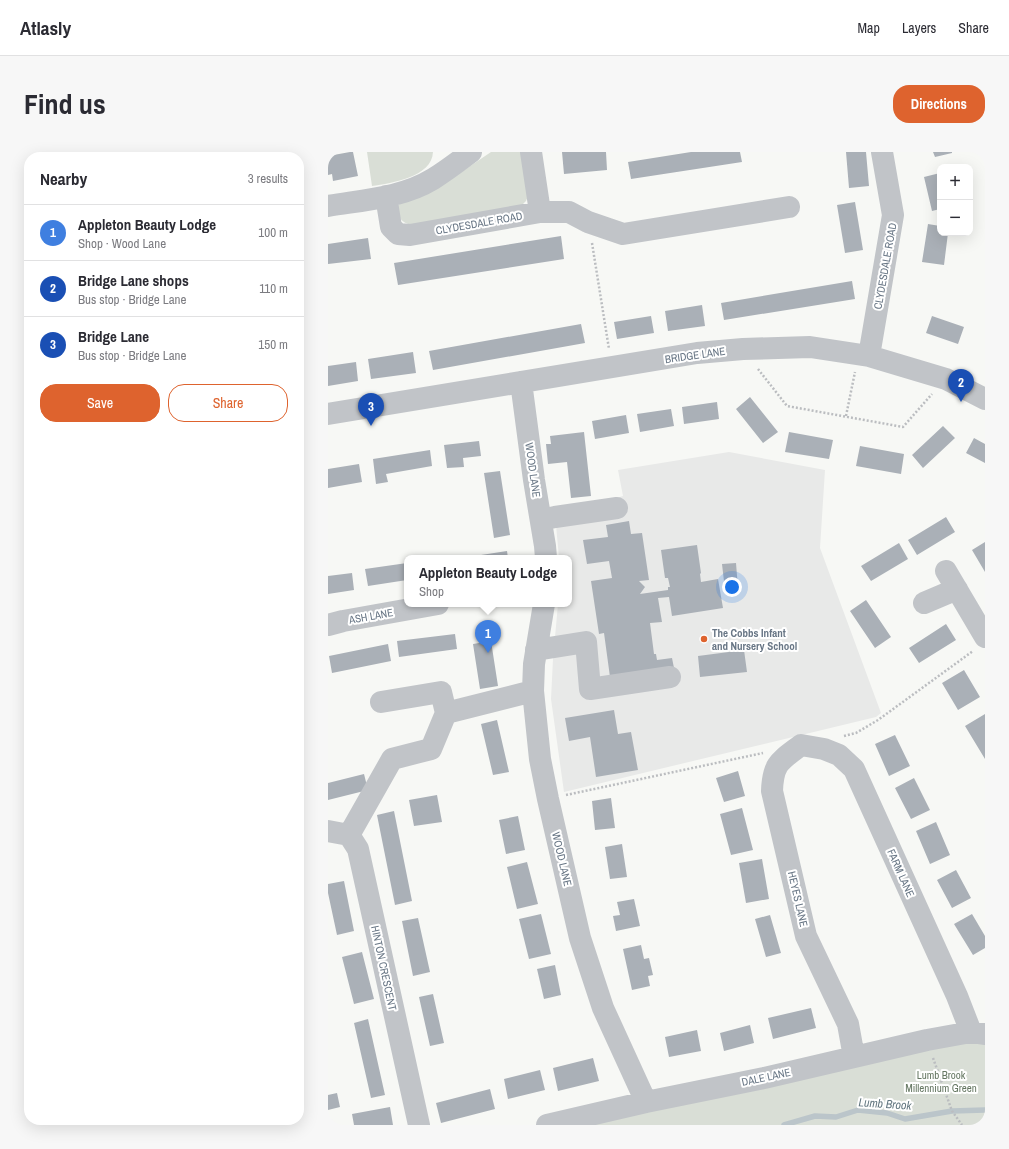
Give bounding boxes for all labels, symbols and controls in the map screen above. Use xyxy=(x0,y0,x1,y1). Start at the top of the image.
text: Atlasly xyxy=(20,15,71,41)
text: Map xyxy=(858,19,880,37)
text: Layers xyxy=(902,19,936,37)
text: Share xyxy=(958,19,989,37)
text: Find us xyxy=(24,85,106,123)
button: Directions xyxy=(893,85,985,123)
map controls xyxy=(937,164,973,236)
button: + xyxy=(937,164,973,200)
text: Nearby xyxy=(40,167,87,190)
text: 3 results xyxy=(248,170,288,187)
button: − xyxy=(937,200,973,236)
street label: CLYDESDALE ROAD xyxy=(435,209,523,237)
text: Appleton Beauty Lodge xyxy=(78,214,216,235)
street label: CLYDESDALE ROAD xyxy=(871,222,899,310)
text: 1 xyxy=(50,224,56,241)
text: 100 m xyxy=(258,224,288,241)
text: Shop · Wood Lane xyxy=(78,235,166,252)
text: Bridge Lane shops xyxy=(78,270,189,291)
text: 2 xyxy=(50,280,56,297)
text: 110 m xyxy=(259,280,288,297)
text: Bus stop · Bridge Lane xyxy=(78,291,186,308)
text: Bridge Lane xyxy=(78,326,149,347)
text: 3 xyxy=(50,336,56,353)
text: 150 m xyxy=(258,336,288,353)
street label: BRIDGE LANE xyxy=(664,344,726,366)
text: Bus stop · Bridge Lane xyxy=(78,347,186,364)
pin: 2 xyxy=(948,369,974,402)
button: Save xyxy=(40,384,160,422)
button: Share xyxy=(168,384,288,422)
pin: 3 xyxy=(358,393,384,426)
street label: WOOD LANE xyxy=(522,442,544,498)
popup xyxy=(404,555,572,607)
text: Appleton Beauty Lodge xyxy=(419,562,557,583)
your location xyxy=(722,577,742,597)
text: Shop xyxy=(419,583,444,600)
street label: ASH LANE xyxy=(347,605,394,627)
pin: 1 xyxy=(475,620,501,653)
place label: The Cobbs Infant and Nursery School xyxy=(712,626,797,653)
marker: The Cobbs Infant and Nursery School xyxy=(699,634,709,644)
street label: WOOD LANE xyxy=(549,831,575,887)
street label: FARM LANE xyxy=(884,847,918,899)
street label: HEYES LANE xyxy=(785,870,811,928)
street label: HINTON CRESCENT xyxy=(368,924,400,1012)
street label: DALE LANE xyxy=(740,1065,792,1089)
park label: Lumb Brook Millennium Green xyxy=(905,1068,977,1095)
water label: Lumb Brook xyxy=(858,1094,913,1114)

